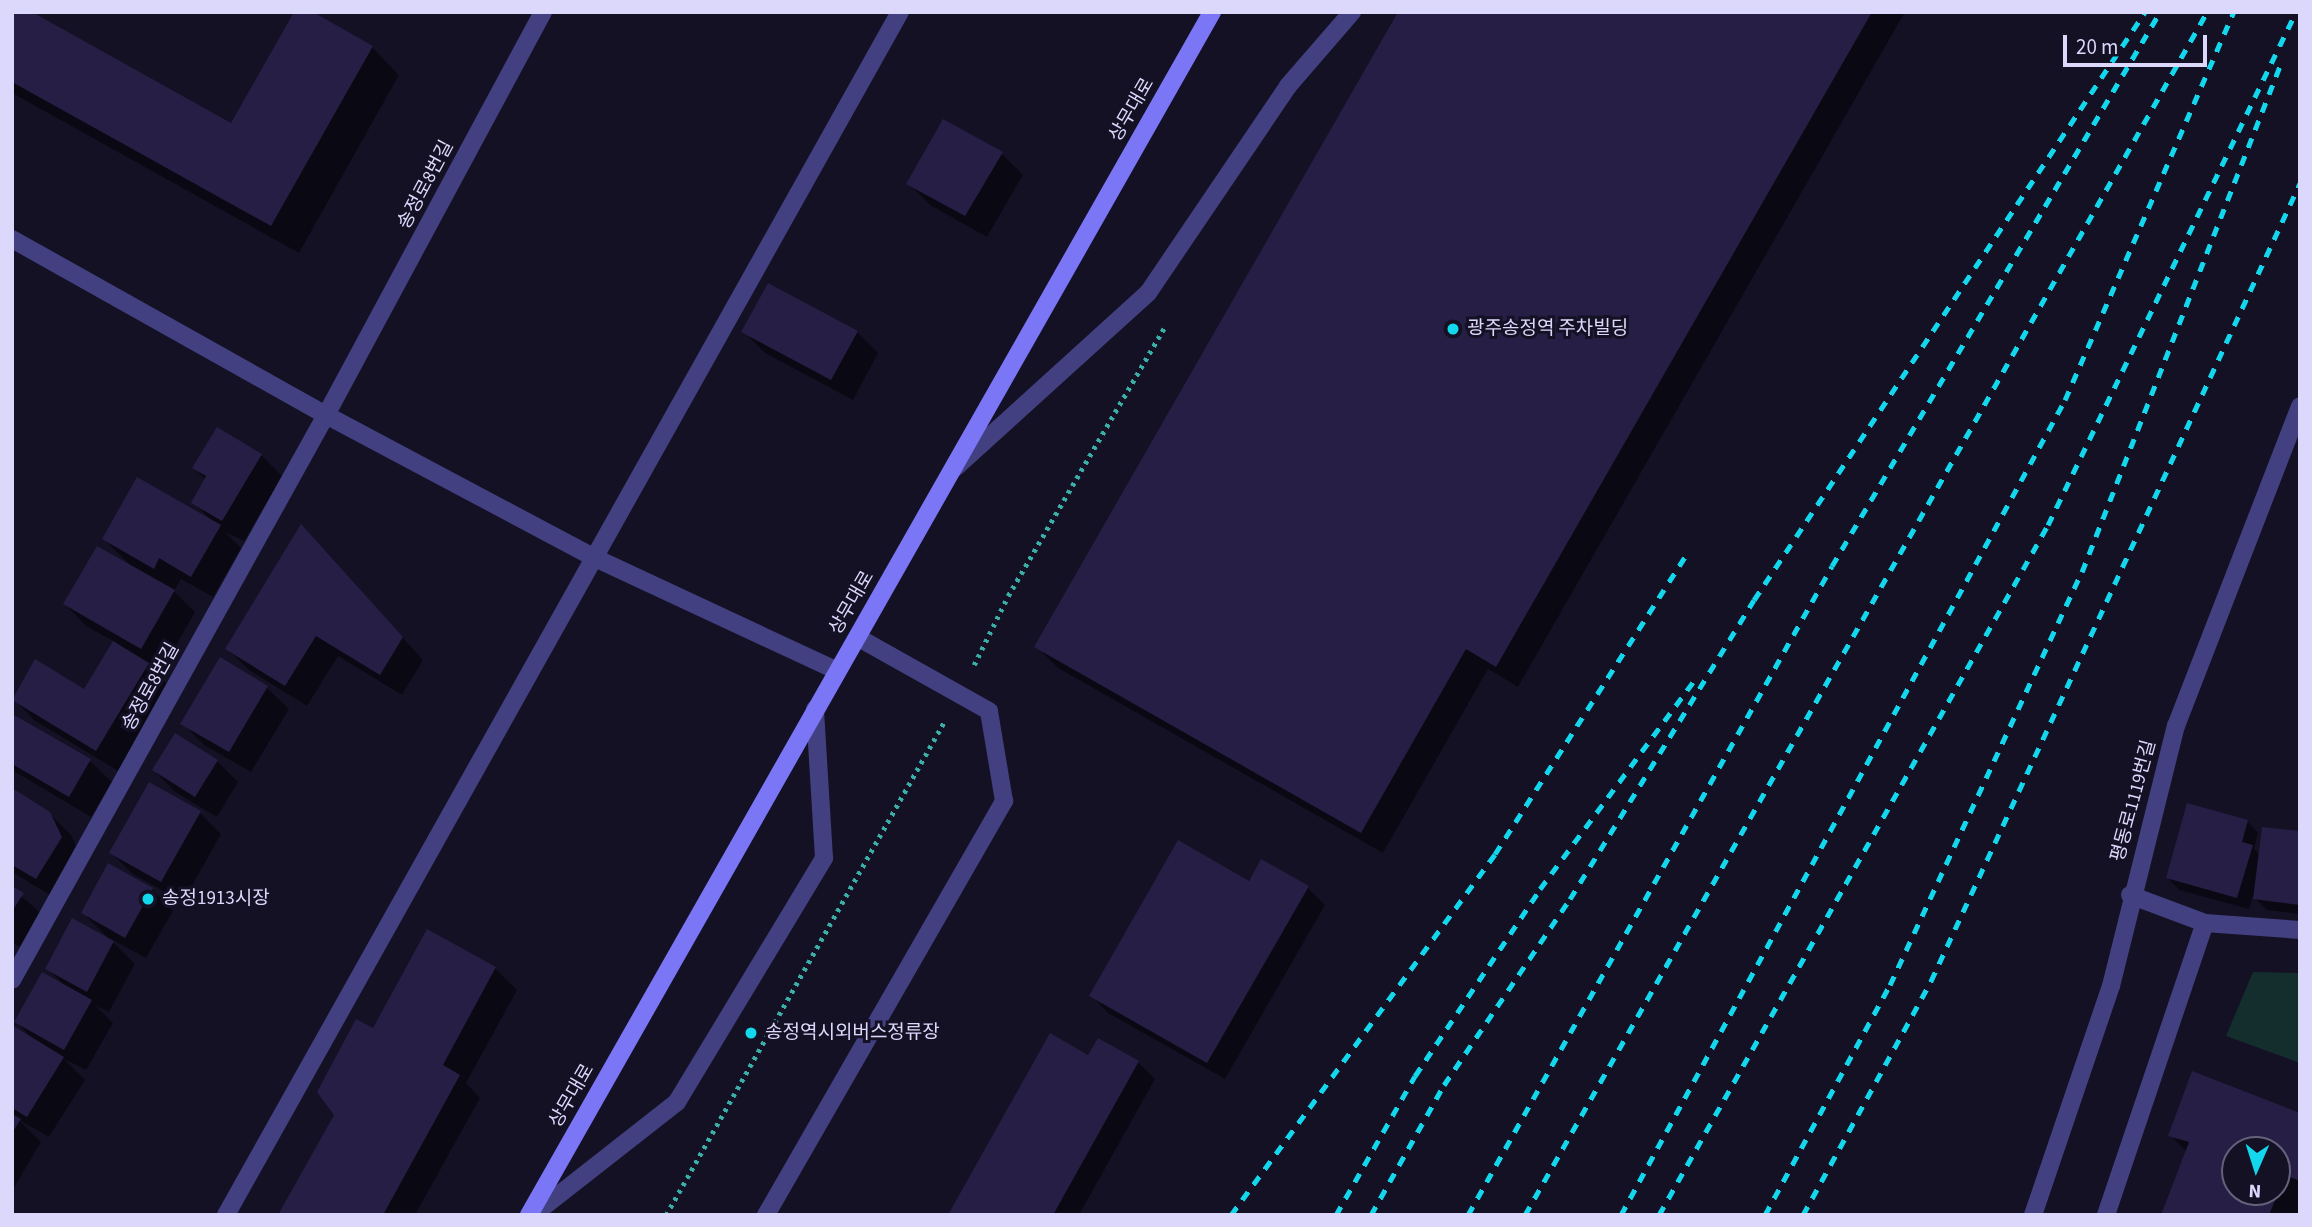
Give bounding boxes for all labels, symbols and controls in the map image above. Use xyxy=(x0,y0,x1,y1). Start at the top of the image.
scale bar xyxy=(2067,21,2210,65)
text: 20 m xyxy=(2076,32,2118,62)
street label: 상무대로 xyxy=(1105,74,1159,146)
street label: 송정로8번길 xyxy=(393,137,459,233)
place label: 광주송정역 주차빌딩 xyxy=(1467,318,1628,340)
marker: 광주송정역 주차빌딩 xyxy=(1445,321,1461,337)
street label: 상무대로 xyxy=(825,567,879,639)
street label: 송정로8번길 xyxy=(118,639,184,735)
street label: 평동로1119번길 xyxy=(2107,738,2161,864)
place label: 송정1913시장 xyxy=(162,888,270,910)
marker: 송정1913시장 xyxy=(140,891,156,907)
place label: 송정역시외버스정류장 xyxy=(765,1022,940,1044)
marker: 송정역시외버스정류장 xyxy=(743,1025,759,1041)
street label: 상무대로 xyxy=(545,1060,599,1132)
north arrow xyxy=(2221,1136,2291,1206)
text: N xyxy=(2248,1177,2262,1204)

